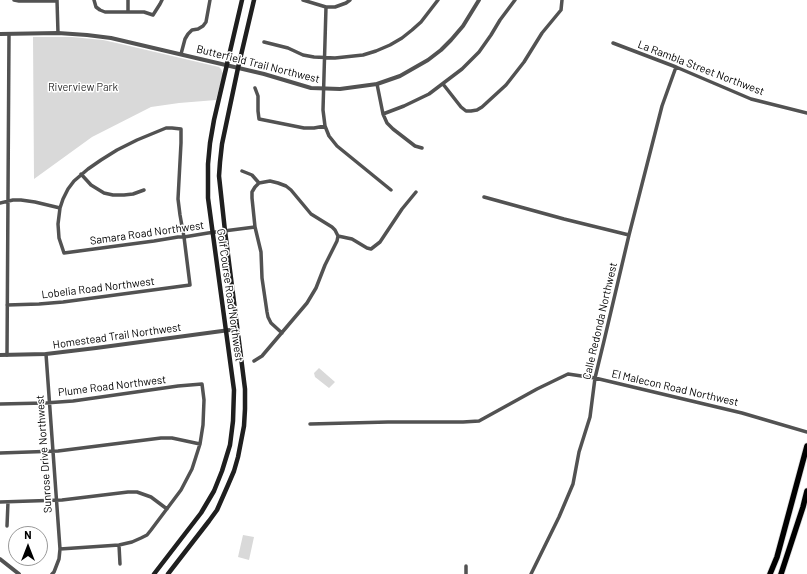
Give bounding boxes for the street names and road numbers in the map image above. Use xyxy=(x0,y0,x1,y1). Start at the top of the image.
street label: La Rambla Street Northwest xyxy=(636,38,766,98)
street label: Butterfield Trail Northwest xyxy=(195,42,321,86)
street label: Samara Road Northwest xyxy=(89,218,205,248)
street label: Golf Course Road Northwest xyxy=(214,228,246,362)
street label: Calle Redonda Northwest xyxy=(580,261,620,381)
street label: Lobelia Road Northwest xyxy=(41,275,155,301)
street label: Homestead Trail Northwest xyxy=(52,320,182,352)
street label: El Malecon Road Northwest xyxy=(610,367,740,409)
street label: Plume Road Northwest xyxy=(57,373,167,399)
street label: Sunrose Drive Northwest xyxy=(33,394,55,514)

